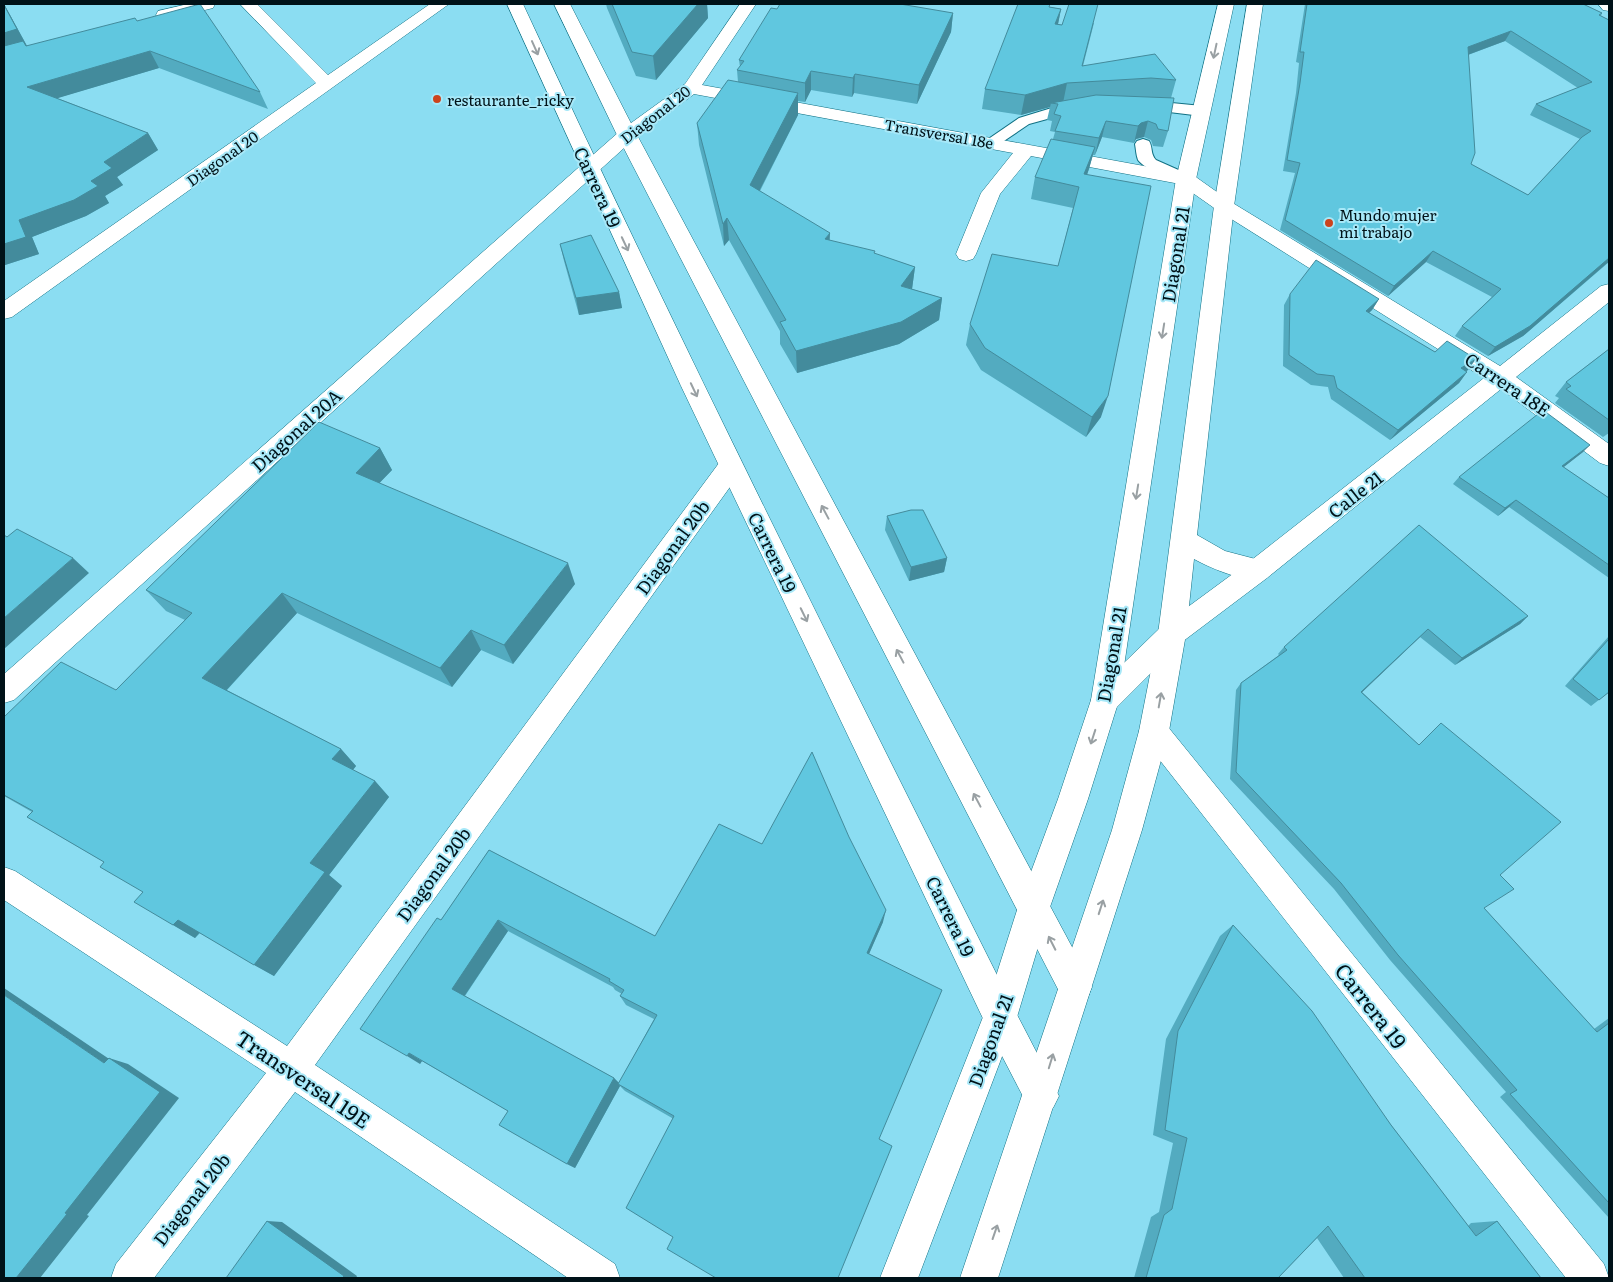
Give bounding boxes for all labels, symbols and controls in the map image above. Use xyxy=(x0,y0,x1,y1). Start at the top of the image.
one-way arrow xyxy=(530,40,540,55)
one-way arrow xyxy=(1210,43,1220,59)
street label: Diagonal 20 xyxy=(615,79,695,149)
place label: restaurante_ricky xyxy=(447,88,574,111)
marker: restaurante_ricky xyxy=(431,93,443,105)
street label: Transversal 18e xyxy=(883,112,996,154)
street label: Diagonal 20 xyxy=(181,124,263,191)
street label: Carrera 19 xyxy=(567,142,629,232)
place label: Mundo mujer mi trabajo xyxy=(1339,203,1437,243)
street label: Diagonal 21 xyxy=(1154,204,1196,304)
marker: Mundo mujer mi trabajo xyxy=(1323,217,1335,229)
one-way arrow xyxy=(620,236,630,251)
one-way arrow xyxy=(1157,323,1167,339)
street label: Carrera 18E xyxy=(1460,345,1556,423)
street label: Diagonal 20A xyxy=(245,382,347,478)
one-way arrow xyxy=(690,382,700,397)
street label: Calle 21 xyxy=(1322,464,1388,524)
one-way arrow xyxy=(1132,483,1142,499)
street label: Diagonal 20b xyxy=(628,494,716,600)
one-way arrow xyxy=(820,505,829,520)
street label: Carrera 19 xyxy=(742,507,804,597)
street label: Diagonal 21 xyxy=(1089,604,1133,704)
one-way arrow xyxy=(799,607,809,622)
one-way arrow xyxy=(895,649,905,664)
one-way arrow xyxy=(1156,692,1165,708)
one-way arrow xyxy=(1088,729,1097,745)
one-way arrow xyxy=(972,792,982,807)
street label: Diagonal 20b xyxy=(389,821,477,927)
street label: Carrera 19 xyxy=(920,871,982,961)
one-way arrow xyxy=(1097,899,1107,915)
one-way arrow xyxy=(1047,936,1057,951)
street label: Carrera 19 xyxy=(1329,956,1415,1054)
street label: Diagonal 21 xyxy=(961,990,1019,1090)
street label: Transversal 19E xyxy=(230,1021,378,1135)
one-way arrow xyxy=(1047,1054,1057,1070)
street label: Diagonal 20b xyxy=(146,1147,236,1251)
one-way arrow xyxy=(991,1225,1000,1240)

